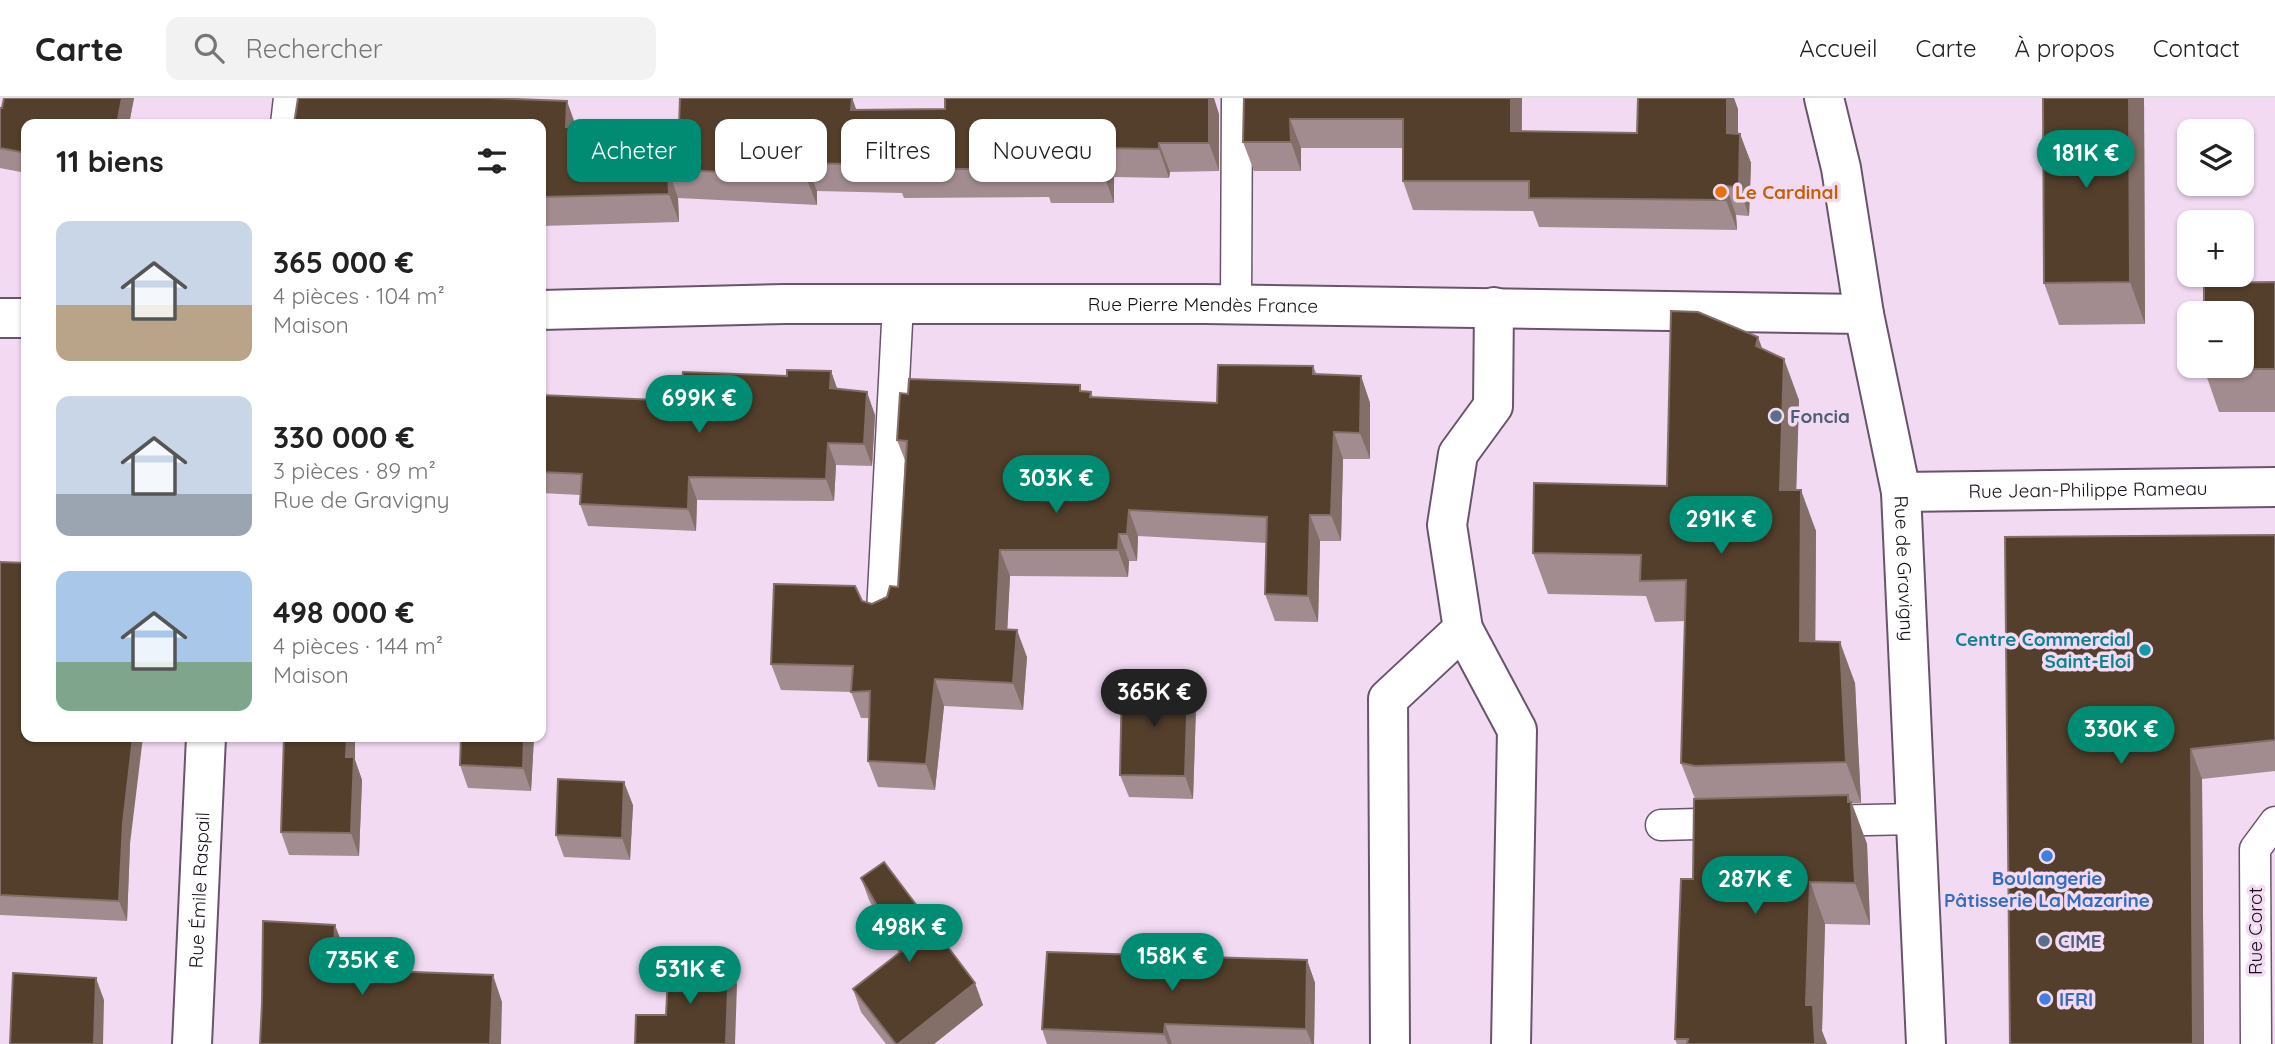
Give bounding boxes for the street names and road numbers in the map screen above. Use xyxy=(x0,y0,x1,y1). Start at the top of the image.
street label: Rue Pierre Mendès France xyxy=(1088,292,1318,318)
street label: Rue Jean-Philippe Rameau xyxy=(1968,476,2208,503)
street label: Rue de Gravigny xyxy=(1889,495,1920,642)
street label: Rue Émile Raspail xyxy=(183,812,215,969)
street label: Rue Corot xyxy=(2243,887,2267,975)

